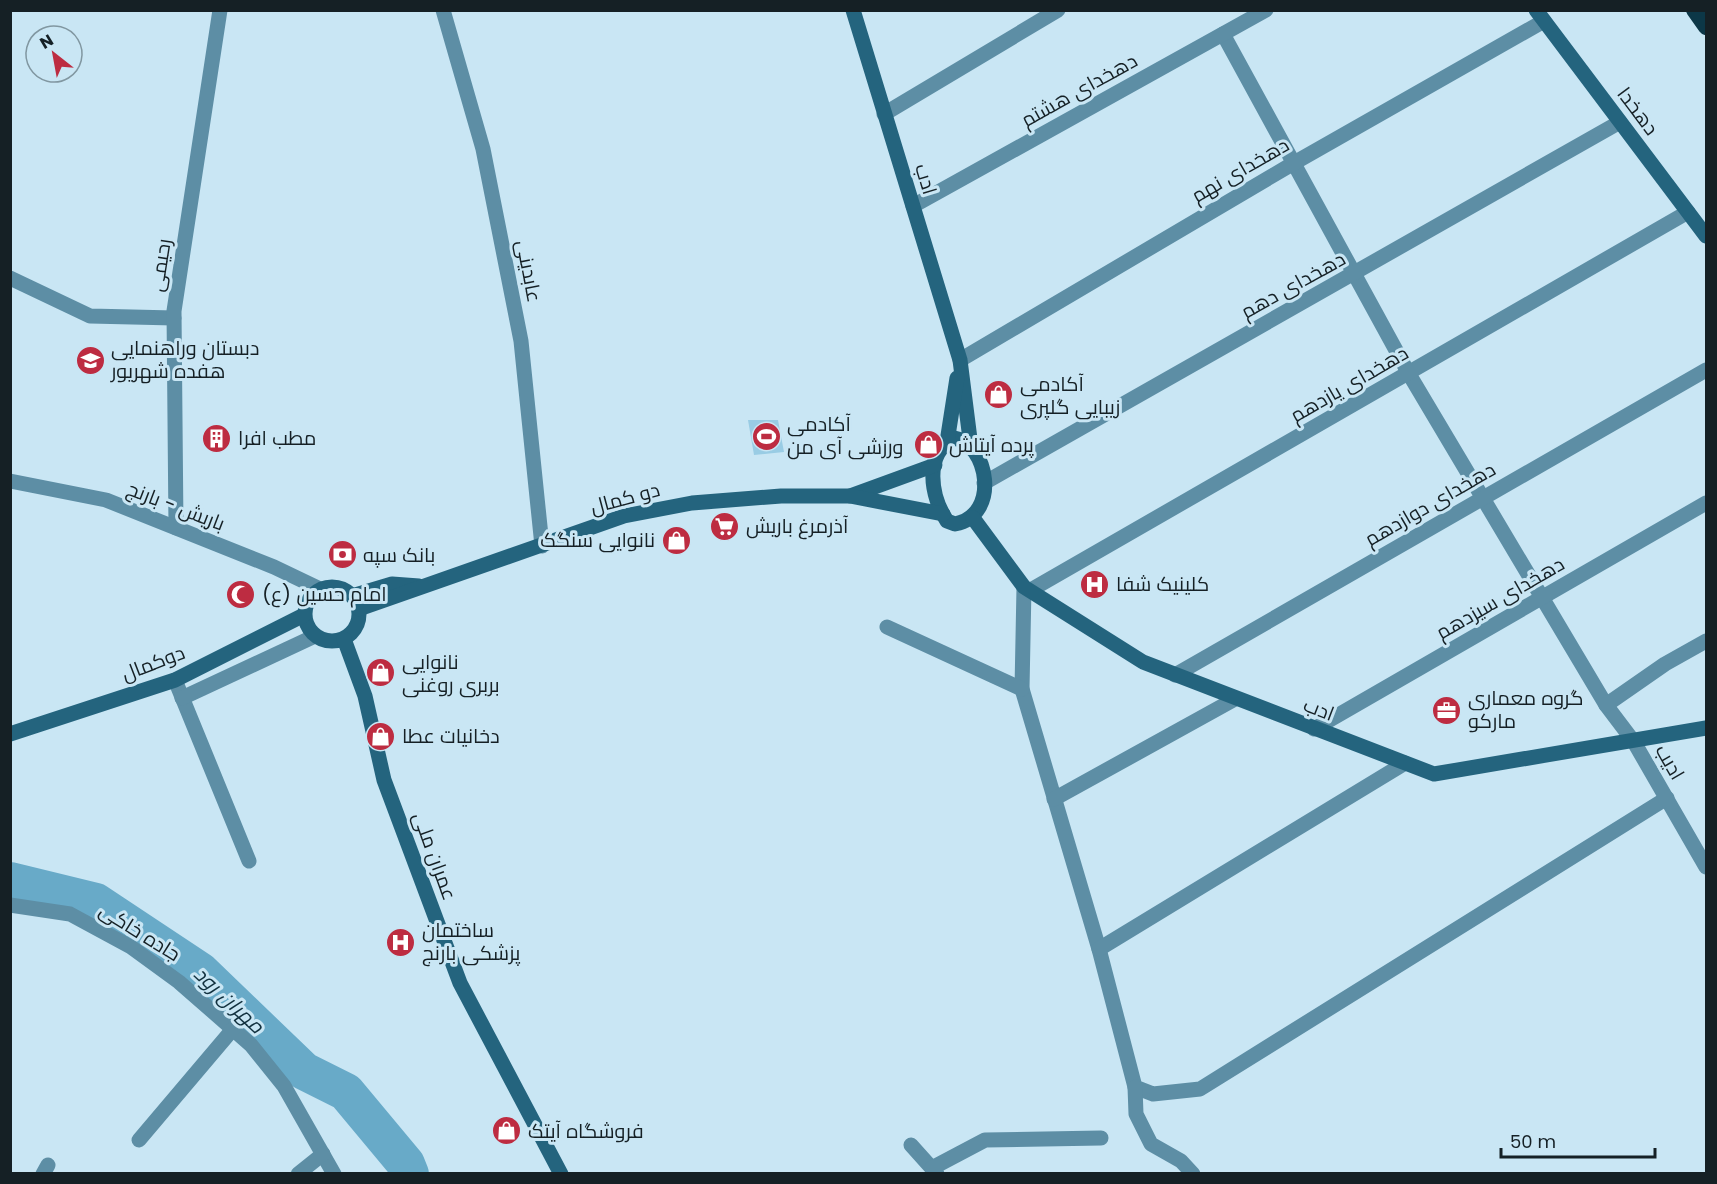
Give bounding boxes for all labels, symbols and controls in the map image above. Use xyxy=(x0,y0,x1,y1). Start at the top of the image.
north arrow xyxy=(24,24,84,84)
text: N xyxy=(35,29,58,55)
street label: دهخدای هشتم xyxy=(1016,46,1142,134)
street label: دهخدا xyxy=(1611,81,1665,141)
street label: دهخدای نهم xyxy=(1186,131,1294,209)
street label: ادب xyxy=(908,160,944,198)
street label: رحیمی xyxy=(142,236,178,294)
street label: عابدینی xyxy=(509,238,549,304)
street label: دهخدای دهم xyxy=(1236,245,1350,325)
place label: دبستان وراهنمایی هفده شهریور xyxy=(110,334,259,385)
street label: دهخدای یازدهم xyxy=(1285,339,1413,429)
school or university icon: دبستان وراهنمایی هفده شهریور xyxy=(74,344,106,376)
place label: آکادمی زیبایی گلپری xyxy=(1020,370,1120,421)
shop icon: آکادمی زیبایی گلپری xyxy=(983,379,1015,411)
place label: آکادمی ورزشی آی من xyxy=(787,410,903,461)
sports icon: آکادمی ورزشی آی من xyxy=(750,420,782,452)
building icon: مطب افرا xyxy=(201,422,233,454)
place label: مطب افرا xyxy=(238,424,316,452)
shop icon: پرده‌ آیتاش xyxy=(912,429,944,461)
place label: پرده‌ آیتاش xyxy=(949,431,1034,459)
street label: دهخدای دوازدهم xyxy=(1359,455,1501,553)
street label: باریش - بارنج xyxy=(123,474,229,538)
street label: دو کمال xyxy=(587,475,663,521)
supermarket icon: آذرمرغ باریش xyxy=(709,510,741,542)
place label: آذرمرغ باریش xyxy=(746,512,849,540)
shop icon: نانوایی سنگک xyxy=(660,524,692,556)
place label: نانوایی سنگک xyxy=(540,526,655,554)
bank icon: بانک سپه xyxy=(326,539,358,571)
place label: بانک سپه xyxy=(363,541,435,569)
street label: دهخدای سیزدهم xyxy=(1431,550,1569,646)
hospital icon: کلینیک شفا xyxy=(1079,568,1111,600)
place label: کلینیک شفا xyxy=(1116,570,1209,598)
mosque icon: امام حسین (ع) xyxy=(225,578,257,610)
place label: امام حسین (ع) xyxy=(262,580,387,608)
street label: دوکمال xyxy=(117,638,189,688)
place label: نانوایی بربری روغنی xyxy=(402,648,500,699)
shop icon: نانوایی بربری روغنی xyxy=(365,657,397,689)
place label: گروه معماری مارکو xyxy=(1468,684,1584,735)
street label: ادب xyxy=(1300,690,1338,728)
office icon: گروه معماری مارکو xyxy=(1431,694,1463,726)
shop icon: دخانیات عطا xyxy=(365,720,397,752)
place label: دخانیات عطا xyxy=(402,722,500,750)
street label: ادیب xyxy=(1649,739,1691,785)
street label: عمران ملی xyxy=(406,808,464,904)
street label: جاده خاکی xyxy=(94,896,186,968)
place label: ساختمان پزشکی بارنج xyxy=(422,916,521,967)
hospital icon: ساختمان پزشکی بارنج xyxy=(385,926,417,958)
water label: مهران رود xyxy=(188,959,271,1040)
shop icon: فروشگاه آیتک xyxy=(491,1115,523,1147)
place label: فروشگاه آیتک xyxy=(528,1117,644,1145)
scale bar xyxy=(1501,1121,1656,1159)
text: 50 m xyxy=(1510,1129,1556,1154)

